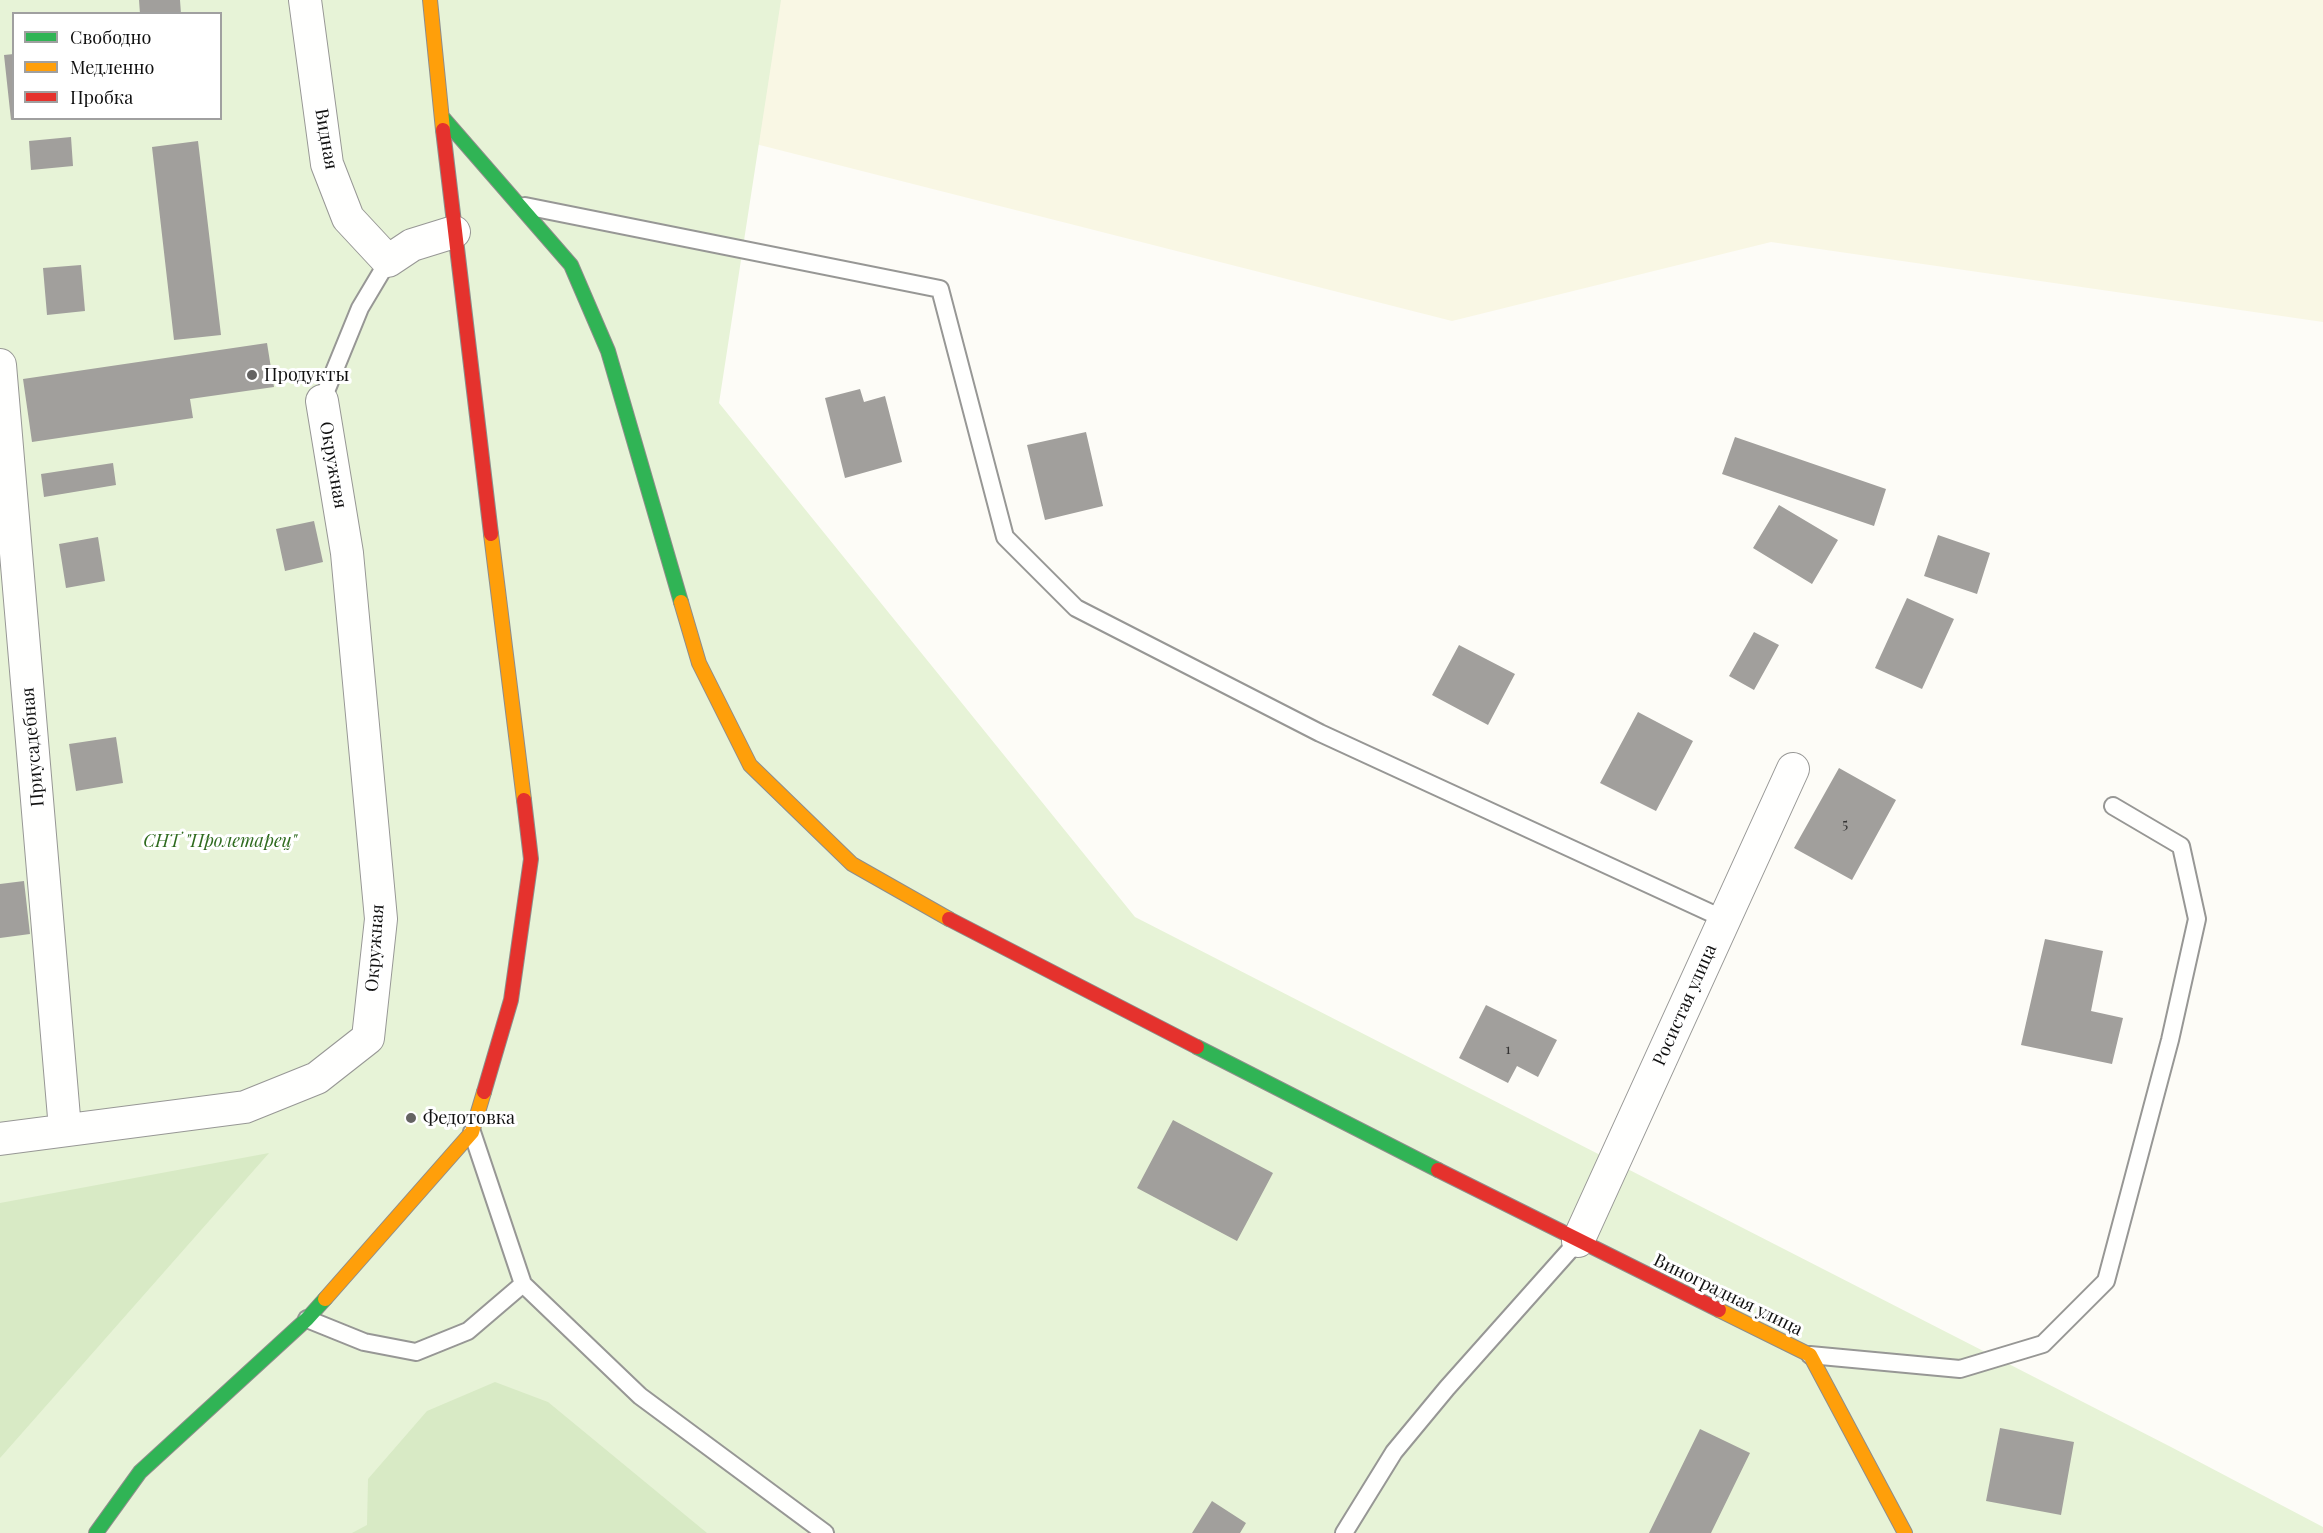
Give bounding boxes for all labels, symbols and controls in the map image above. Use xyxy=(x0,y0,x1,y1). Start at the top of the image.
legend xyxy=(12,12,222,120)
text: Свободно xyxy=(70,25,151,49)
text: Медленно xyxy=(70,55,154,79)
text: Пробка xyxy=(70,85,133,109)
street label: Видная xyxy=(310,107,342,171)
place label: Продукты xyxy=(264,364,349,386)
marker: Продукты xyxy=(245,368,259,382)
street label: Окружная xyxy=(315,420,351,510)
street label: Приусадебная xyxy=(17,686,49,808)
house number: 5 xyxy=(1842,815,1848,833)
park label: СНТ "Пролетарец" xyxy=(143,830,297,852)
street label: Окружная xyxy=(361,903,389,993)
street label: Росистая улица xyxy=(1649,941,1721,1069)
house number: 1 xyxy=(1505,1040,1511,1058)
place label: Федотовка xyxy=(423,1107,515,1129)
marker: Федотовка xyxy=(404,1111,418,1125)
street label: Виноградная улица xyxy=(1650,1250,1806,1340)

